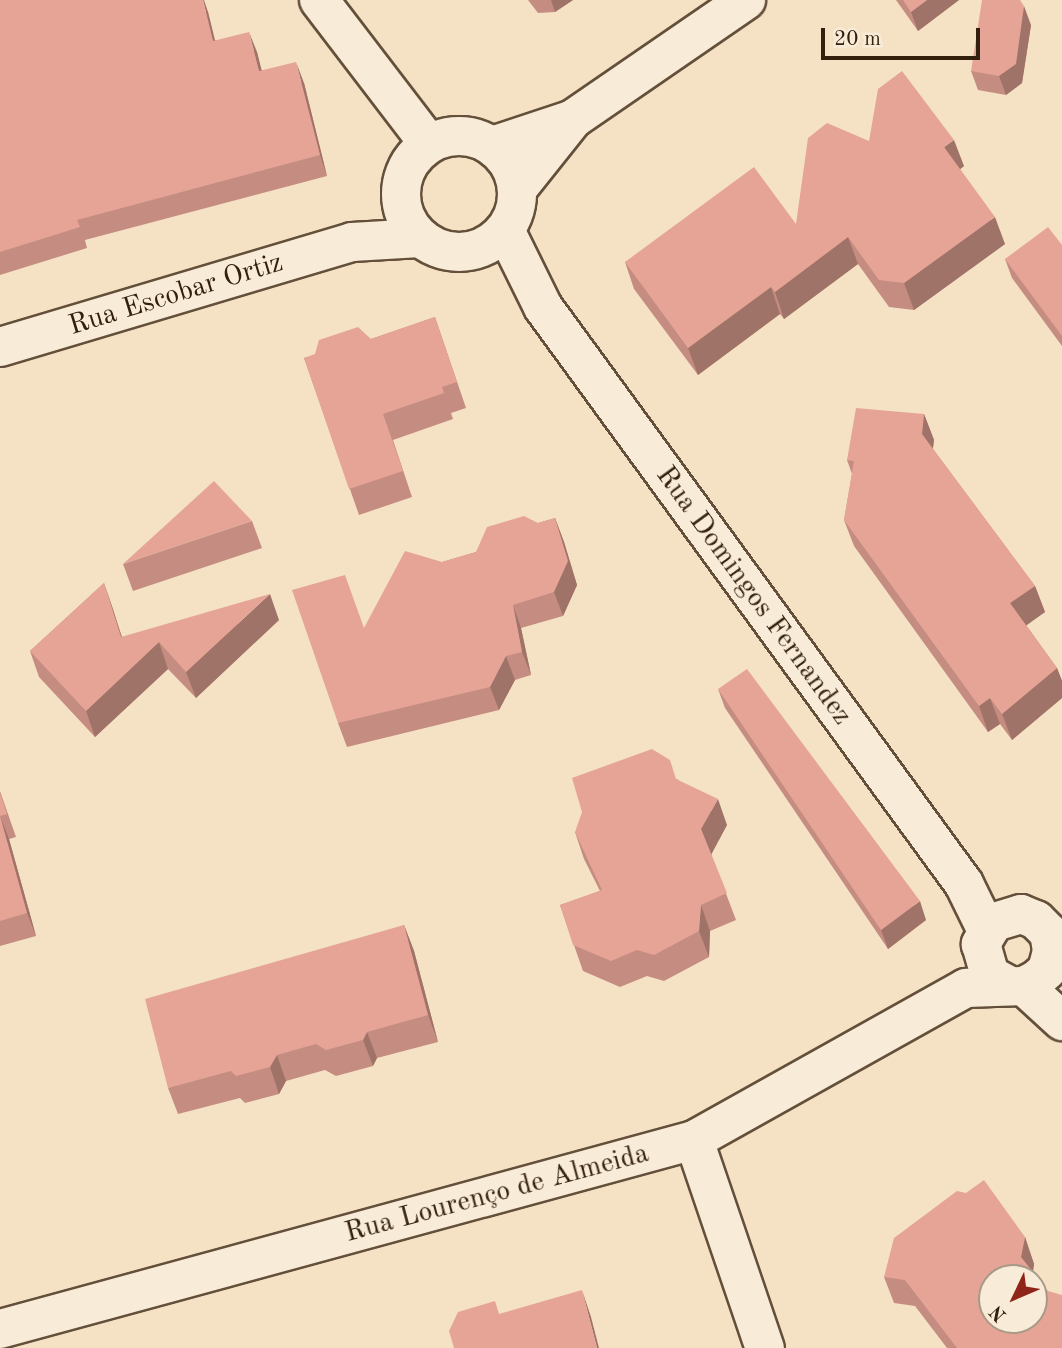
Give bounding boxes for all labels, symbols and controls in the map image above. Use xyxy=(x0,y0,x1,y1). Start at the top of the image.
scale bar xyxy=(824,14,983,58)
text: 20 m xyxy=(834,29,881,50)
street label: Rua Escobar Ortiz xyxy=(65,246,287,344)
street label: Rua Domingos Fernandez xyxy=(648,460,858,732)
street label: Rua Lourenço de Almeida xyxy=(341,1137,653,1251)
north arrow xyxy=(978,1264,1048,1334)
text: N xyxy=(987,1301,1011,1324)

